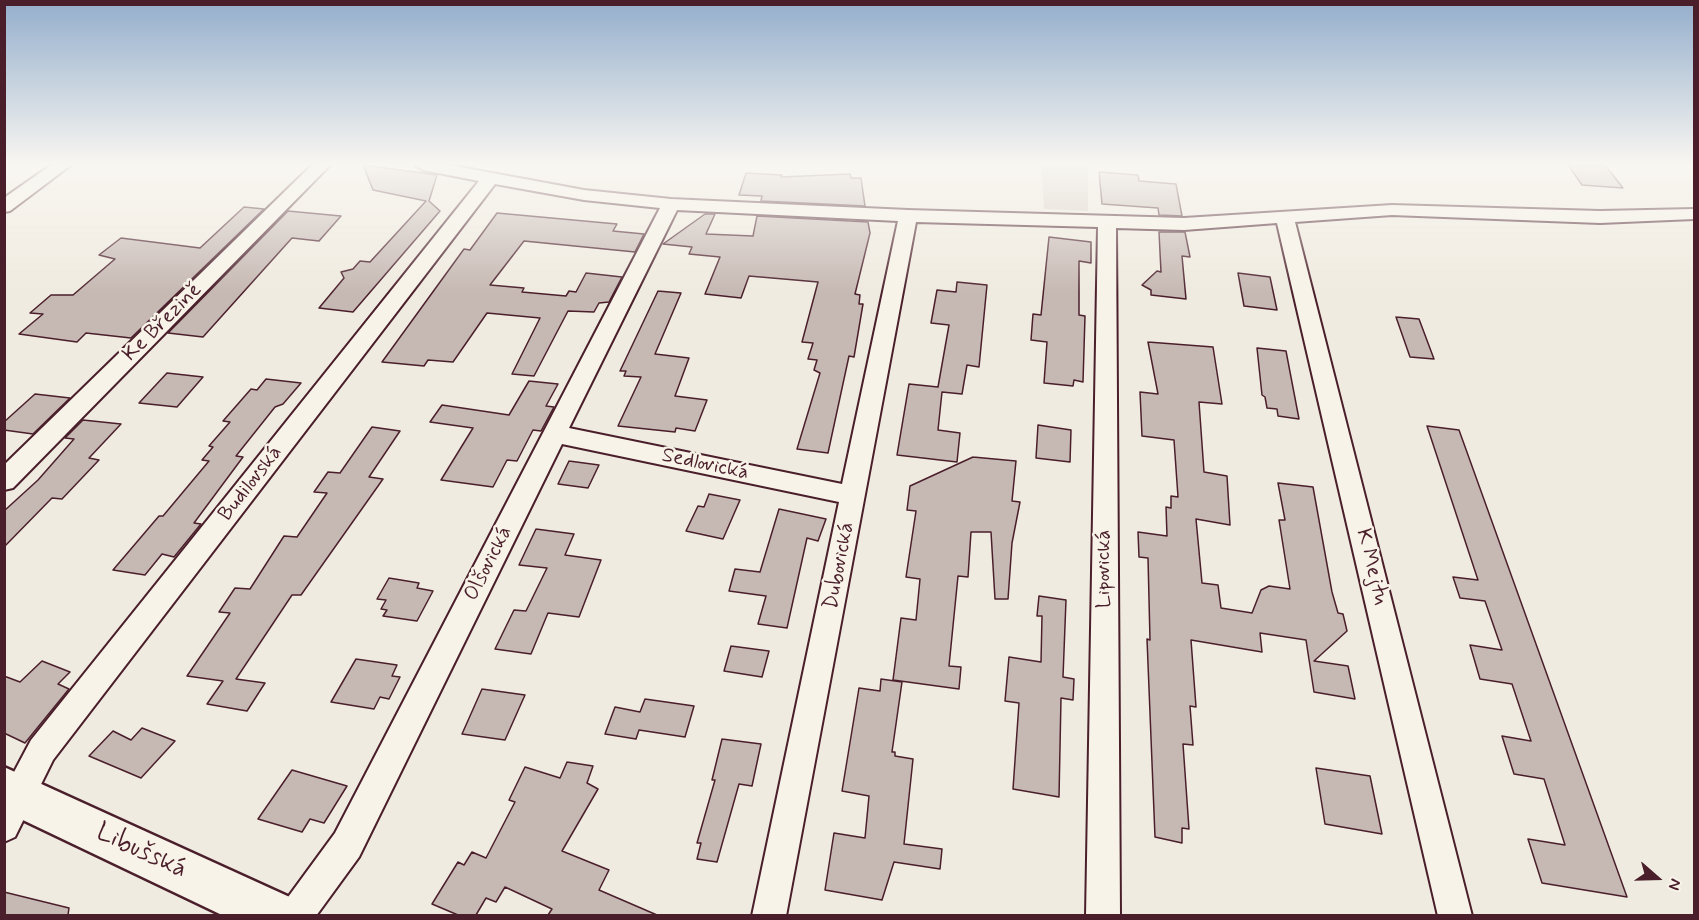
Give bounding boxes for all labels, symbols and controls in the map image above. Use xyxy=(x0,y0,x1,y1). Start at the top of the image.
street label: Ke Březině xyxy=(118,278,208,368)
street label: Budilovská xyxy=(214,441,288,527)
street label: Sedlovická xyxy=(659,444,751,486)
street label: Dubovická xyxy=(819,520,861,612)
street label: Olšovická xyxy=(460,522,518,606)
street label: K Mejtu xyxy=(1349,526,1393,608)
street label: Lipovická xyxy=(1092,530,1118,608)
street label: Libušská xyxy=(91,817,191,887)
north arrow xyxy=(1627,848,1687,908)
text: N xyxy=(1663,876,1686,893)

